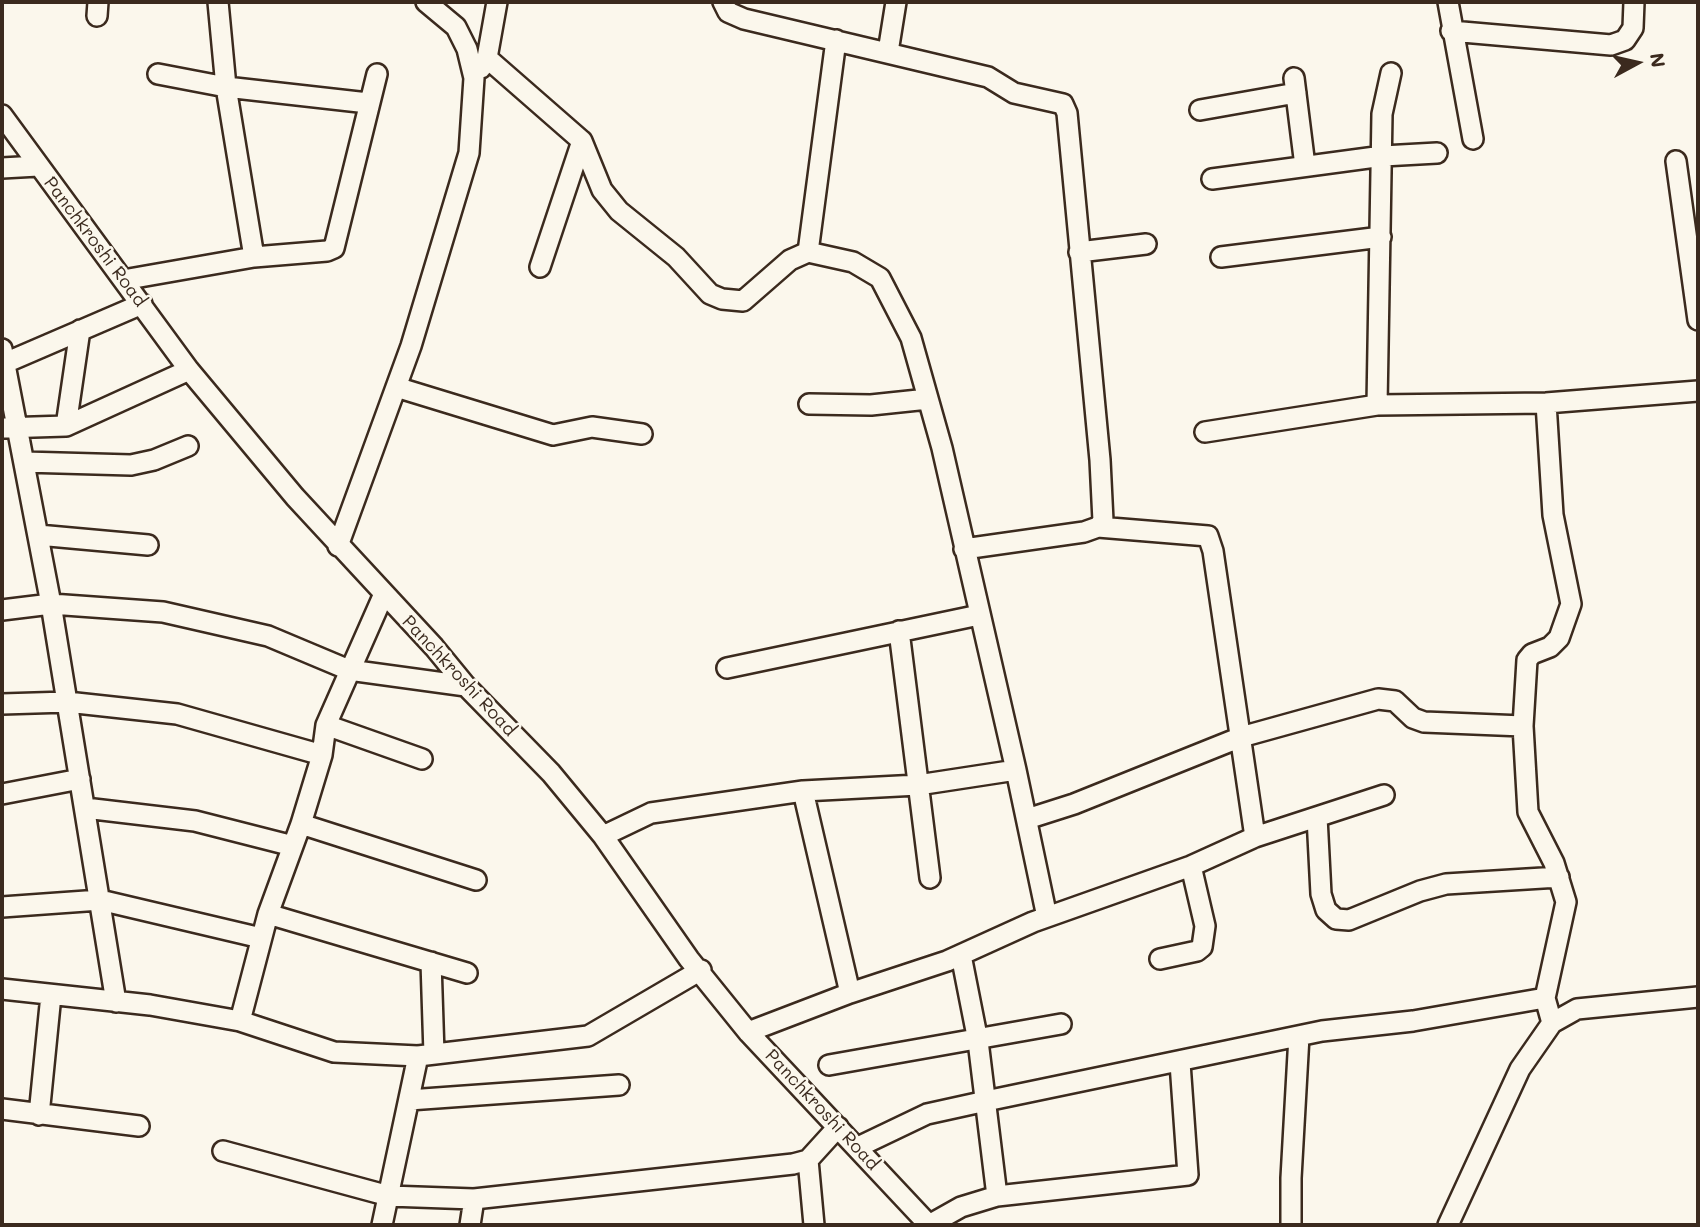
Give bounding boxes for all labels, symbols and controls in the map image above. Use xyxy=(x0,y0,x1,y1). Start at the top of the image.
north arrow xyxy=(1602,28,1672,98)
text: N xyxy=(1645,51,1672,69)
street label: Panchkroshi Road xyxy=(39,173,151,311)
street label: Panchkroshi Road xyxy=(397,611,521,741)
street label: Panchkroshi Road xyxy=(760,1045,884,1175)

